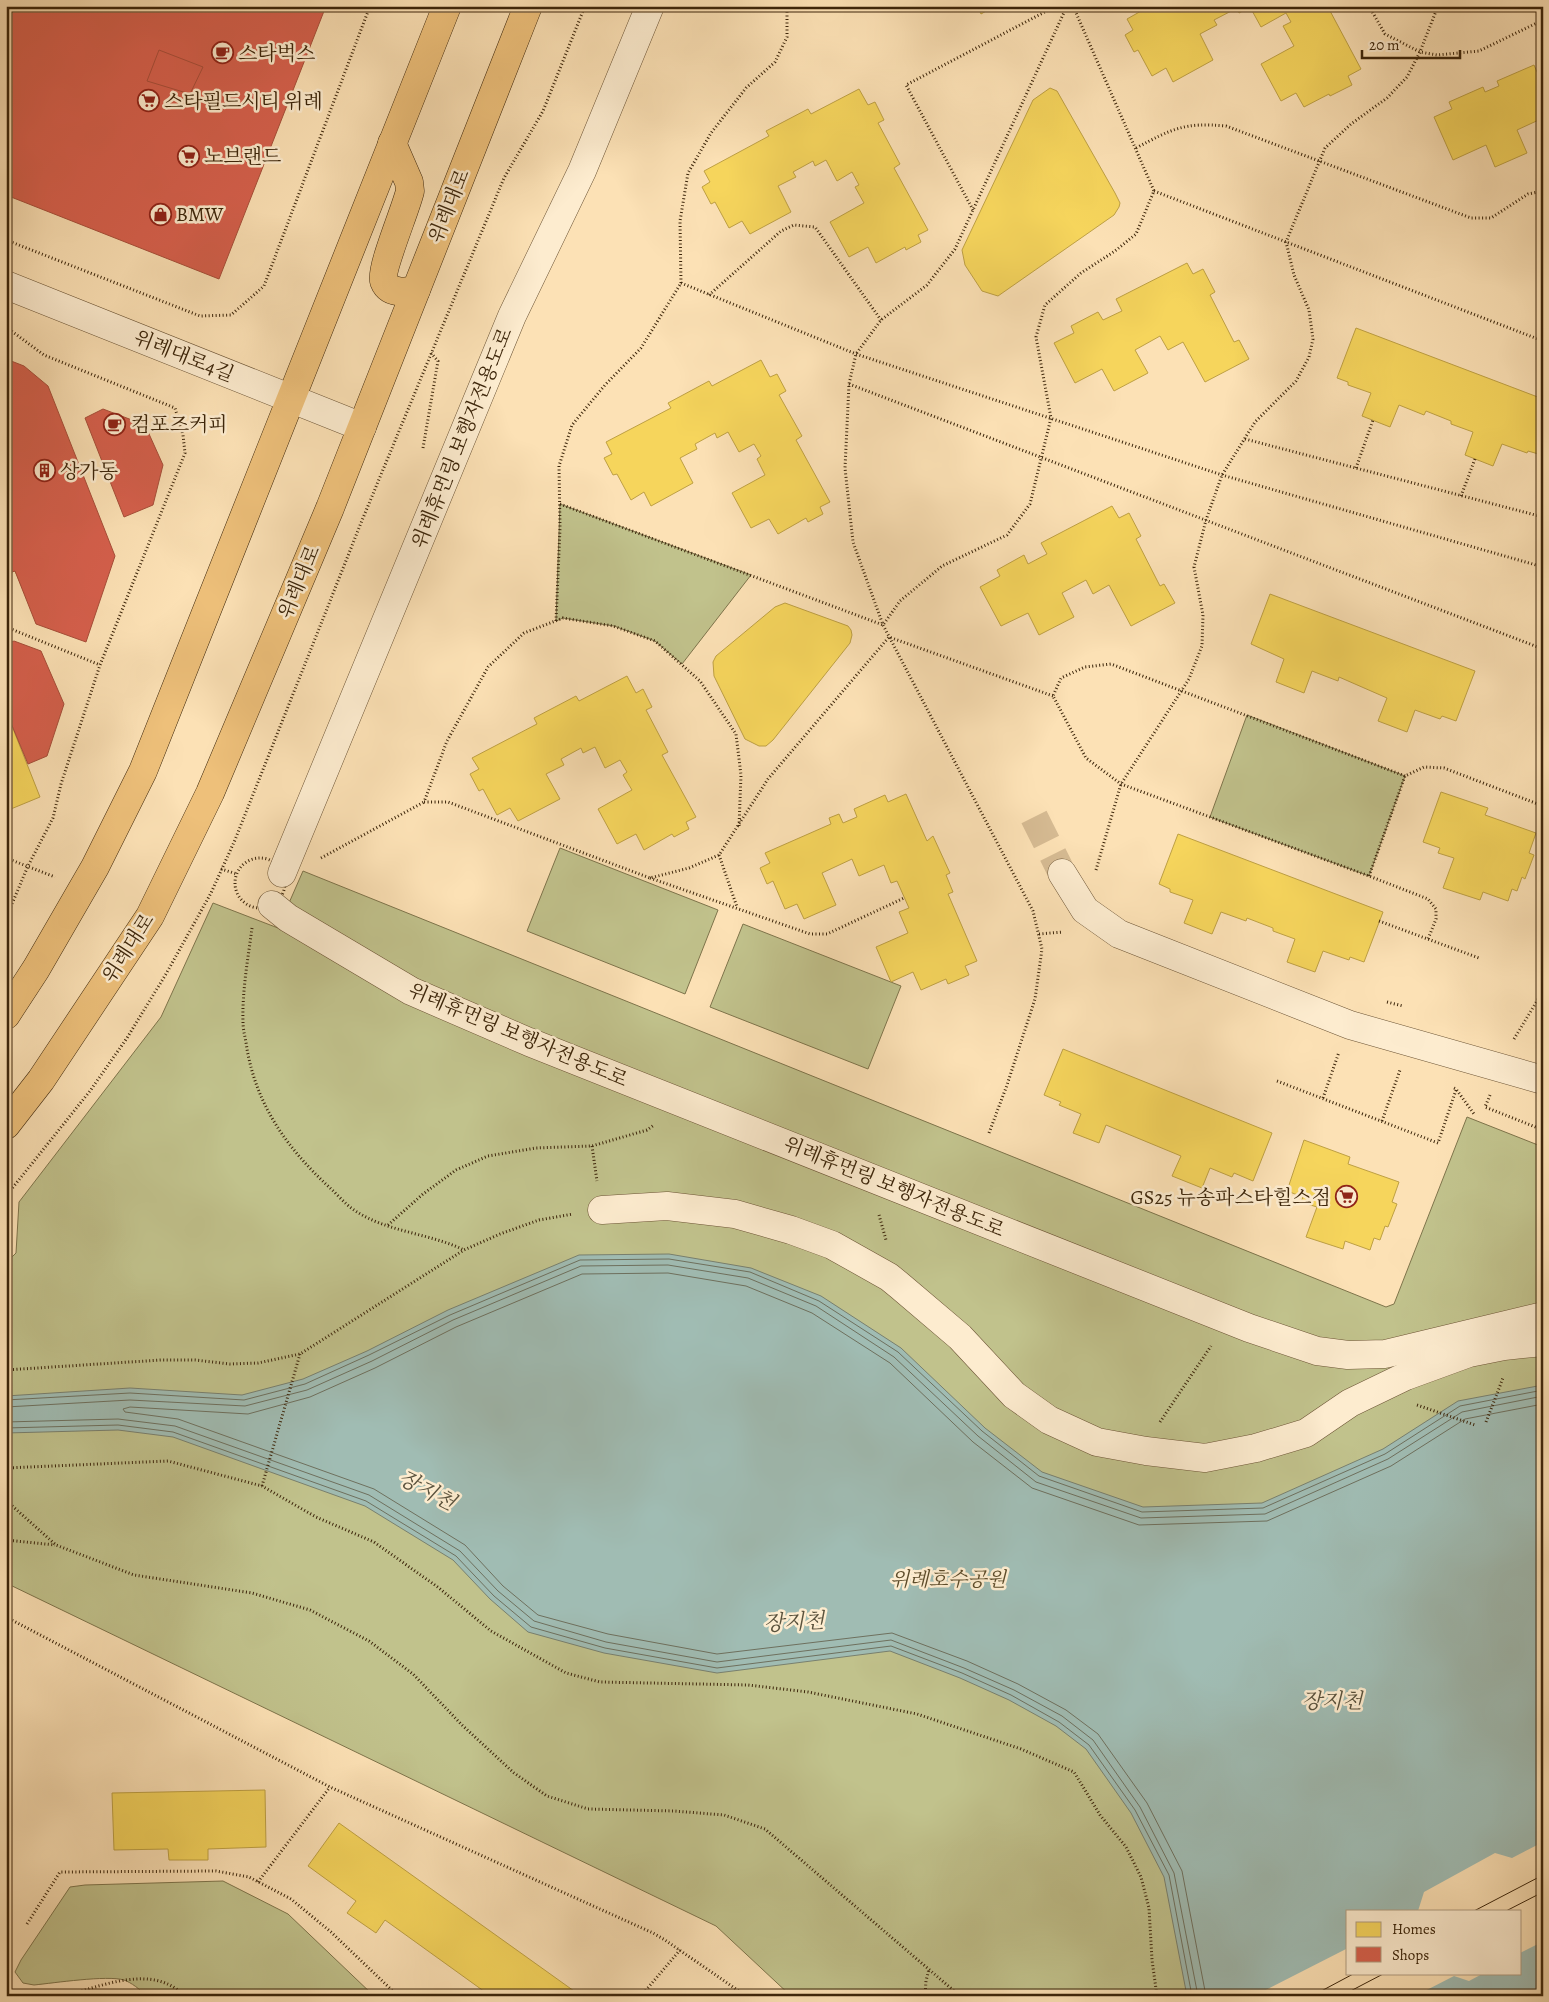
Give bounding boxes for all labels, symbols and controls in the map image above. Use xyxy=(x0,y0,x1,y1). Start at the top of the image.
scale bar xyxy=(1362,28,1459,60)
text: 20 m xyxy=(1369,35,1400,55)
place label: 스타벅스 xyxy=(238,40,315,67)
cafe icon: 스타벅스 xyxy=(210,41,234,65)
place label: 스타필드시티 위례 xyxy=(164,88,323,115)
supermarket icon: 스타필드시티 위례 xyxy=(136,89,160,113)
place label: 노브랜드 xyxy=(204,143,281,170)
supermarket icon: 노브랜드 xyxy=(176,144,200,168)
street label: 위례대로 xyxy=(422,165,476,247)
place label: BMW xyxy=(176,201,224,228)
shop icon: BMW xyxy=(148,202,172,226)
street label: 위례대로4길 xyxy=(130,324,238,388)
street label: 위례휴먼링 보행자전용도로 xyxy=(405,324,519,552)
place label: 컴포즈커피 xyxy=(131,411,228,438)
cafe icon: 컴포즈커피 xyxy=(103,412,127,436)
place label: 상가동 xyxy=(60,458,118,485)
building icon: 상가동 xyxy=(32,459,56,483)
street label: 위례대로 xyxy=(271,541,327,623)
street label: 위례대로 xyxy=(96,908,160,988)
street label: 위례휴먼링 보행자전용도로 xyxy=(404,977,632,1093)
street label: 위례휴먼링 보행자전용도로 xyxy=(780,1130,1008,1244)
place label: GS25 뉴송파스타힐스점 xyxy=(1130,1184,1331,1211)
supermarket icon: GS25 뉴송파스타힐스점 xyxy=(1335,1185,1359,1209)
water label: 장지천 xyxy=(394,1463,462,1517)
park label: 위례호수공원 xyxy=(890,1566,1008,1593)
water label: 장지천 xyxy=(763,1606,827,1638)
water label: 장지천 xyxy=(1302,1687,1364,1715)
legend xyxy=(1346,1910,1522,1974)
text: Homes xyxy=(1392,1919,1436,1939)
text: Shops xyxy=(1392,1945,1429,1965)

